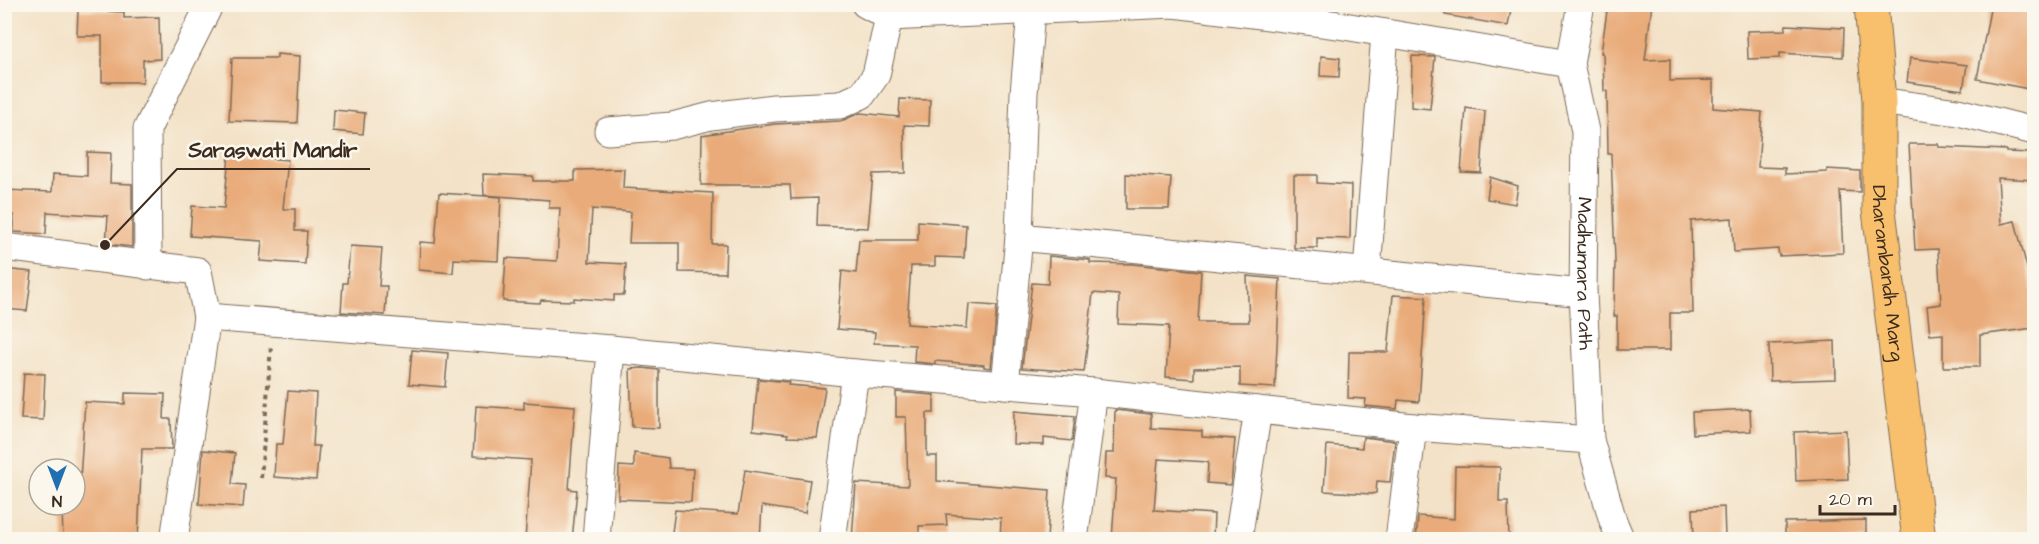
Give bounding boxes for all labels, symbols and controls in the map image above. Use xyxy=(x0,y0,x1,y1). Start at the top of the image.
callout: Saraswati Mandir xyxy=(177,130,370,169)
text: Saraswati Mandir xyxy=(188,136,358,165)
street label: Dharambandh Marg xyxy=(1865,185,1911,363)
street label: Madhumara Path xyxy=(1569,197,1600,351)
north arrow xyxy=(27,457,87,517)
scale bar xyxy=(1820,478,1895,516)
text: 20 m xyxy=(1829,487,1872,512)
text: N xyxy=(52,490,62,512)

